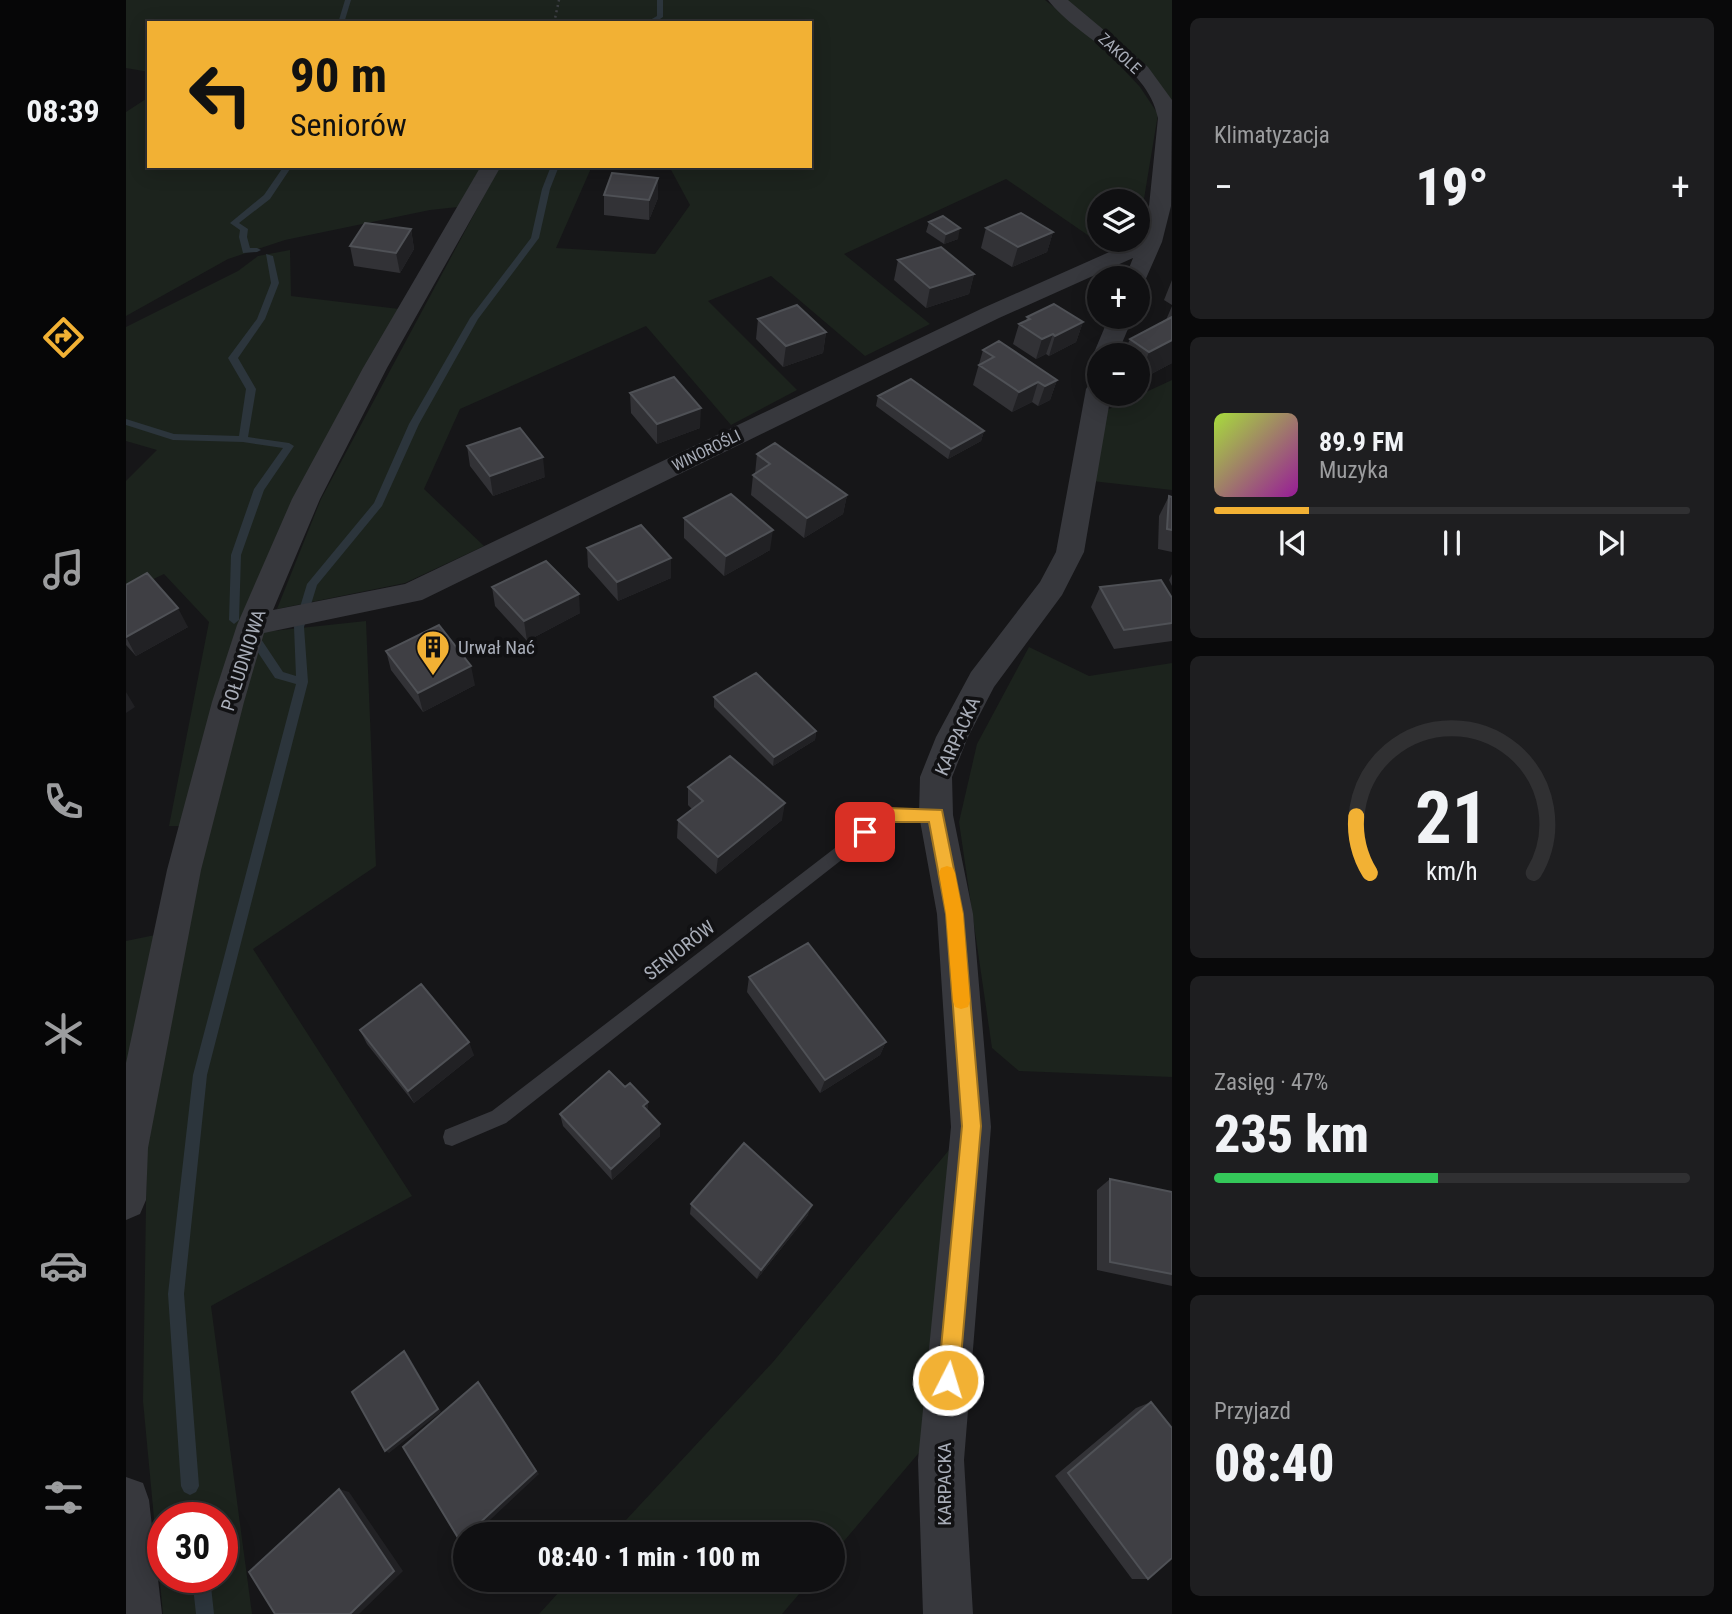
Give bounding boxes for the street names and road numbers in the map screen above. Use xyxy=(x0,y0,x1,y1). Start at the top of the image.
street label: ZAKOLE xyxy=(1094,29,1145,78)
street label: WINOROŚLI xyxy=(669,426,744,475)
street label: POŁUDNIOWA xyxy=(216,606,271,714)
street label: KARPACKA xyxy=(930,693,985,779)
street label: SENIORÓW xyxy=(639,916,719,985)
street label: KARPACKA xyxy=(933,1442,956,1526)

